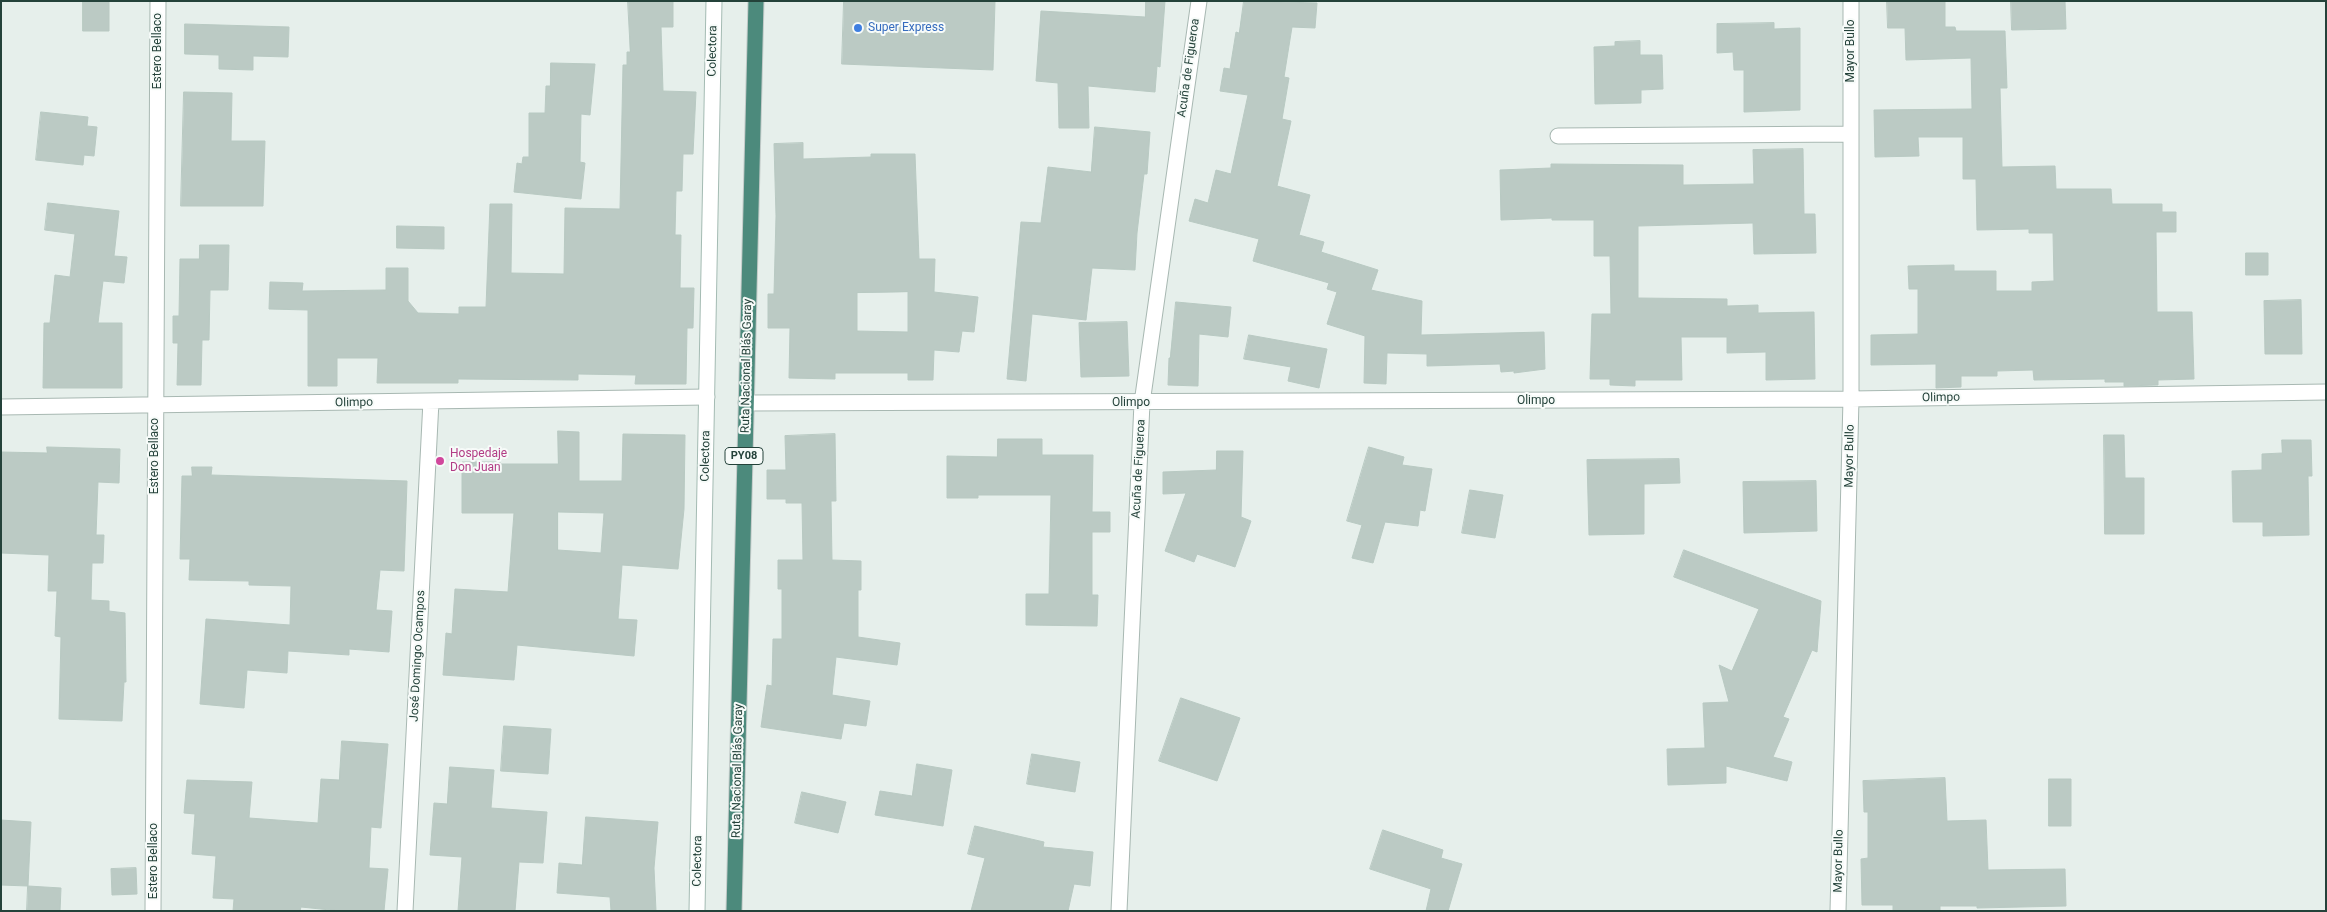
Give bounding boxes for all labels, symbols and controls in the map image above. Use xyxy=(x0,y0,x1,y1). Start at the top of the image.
street label: Estero Bellaco xyxy=(151,13,165,89)
street label: Acuña de Figueroa xyxy=(1175,18,1203,118)
street label: Mayor Bullo xyxy=(1844,19,1858,83)
place label: Super Express xyxy=(868,21,944,35)
marker: Super Express xyxy=(852,22,864,34)
street label: Colectora xyxy=(705,25,721,77)
street label: Ruta Nacional Blás Garay xyxy=(739,299,755,433)
street label: Olimpo xyxy=(1922,390,1960,406)
street label: Olimpo xyxy=(1517,394,1555,408)
street label: Olimpo xyxy=(335,395,373,411)
street label: Olimpo xyxy=(1112,396,1150,410)
street label: Estero Bellaco xyxy=(148,418,162,494)
street label: Acuña de Figueroa xyxy=(1129,419,1149,519)
street label: Mayor Bullo xyxy=(1842,424,1858,488)
street label: Colectora xyxy=(698,430,714,482)
place label: Hospedaje Don Juan xyxy=(450,447,507,475)
road number: PY08 xyxy=(725,448,763,464)
marker: Hospedaje Don Juan xyxy=(434,455,446,467)
street label: José Domingo Ocampos xyxy=(407,590,429,722)
street label: Ruta Nacional Blás Garay xyxy=(730,704,746,838)
street label: Estero Bellaco xyxy=(147,823,161,899)
street label: Mayor Bullo xyxy=(1831,829,1847,893)
street label: Colectora xyxy=(690,835,706,887)

